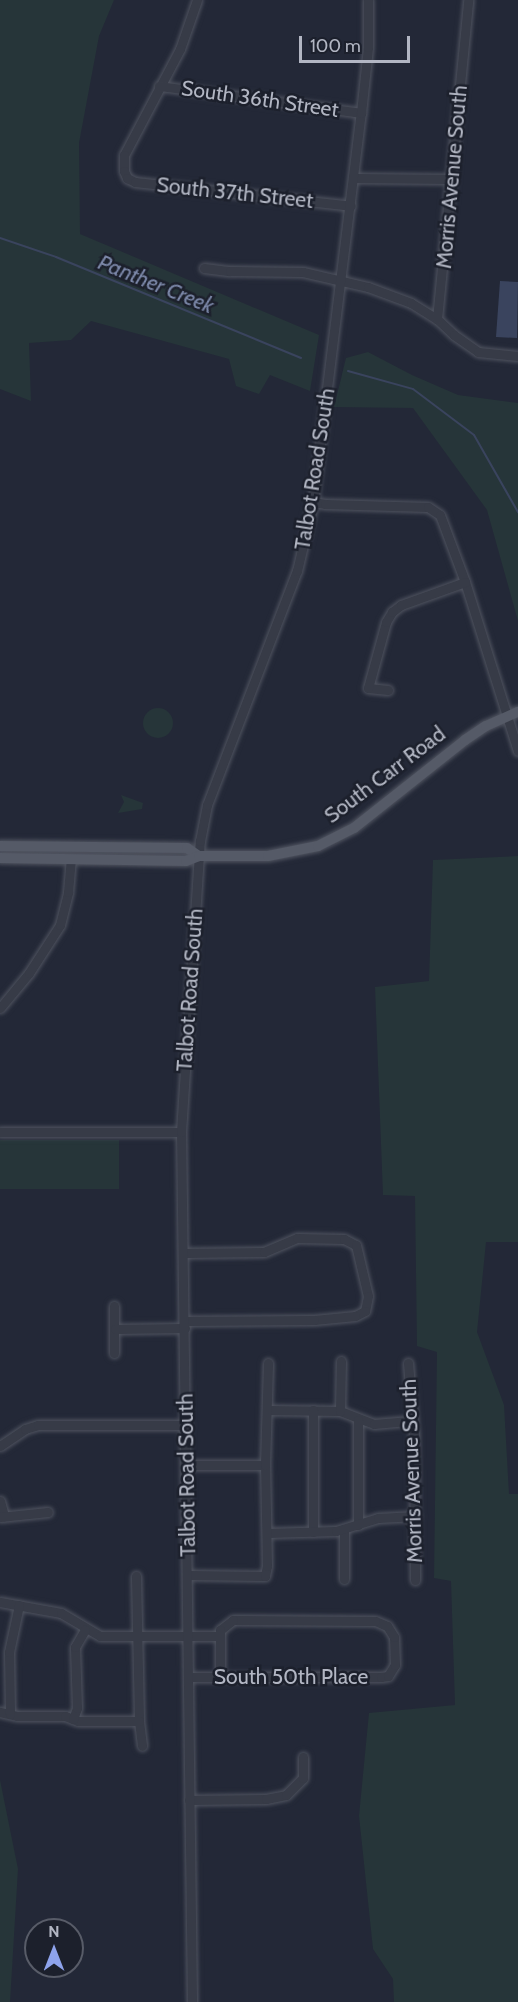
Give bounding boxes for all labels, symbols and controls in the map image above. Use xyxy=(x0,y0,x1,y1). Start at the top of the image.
scale bar xyxy=(302,24,413,62)
text: 100 m xyxy=(310,35,361,57)
street label: South 36th Street xyxy=(180,75,340,123)
street label: Morris Avenue South xyxy=(431,84,473,270)
street label: South 37th Street xyxy=(156,172,314,214)
water label: Panther Creek xyxy=(94,249,218,319)
street label: Talbot Road South xyxy=(290,386,340,552)
street label: South Carr Road xyxy=(320,721,450,829)
street label: Talbot Road South xyxy=(172,908,208,1072)
street label: Morris Avenue South xyxy=(396,1379,428,1563)
street label: Talbot Road South xyxy=(173,1393,201,1557)
street label: South 50th Place xyxy=(214,1664,368,1690)
north arrow xyxy=(24,1918,84,1978)
text: N xyxy=(48,1922,60,1941)

